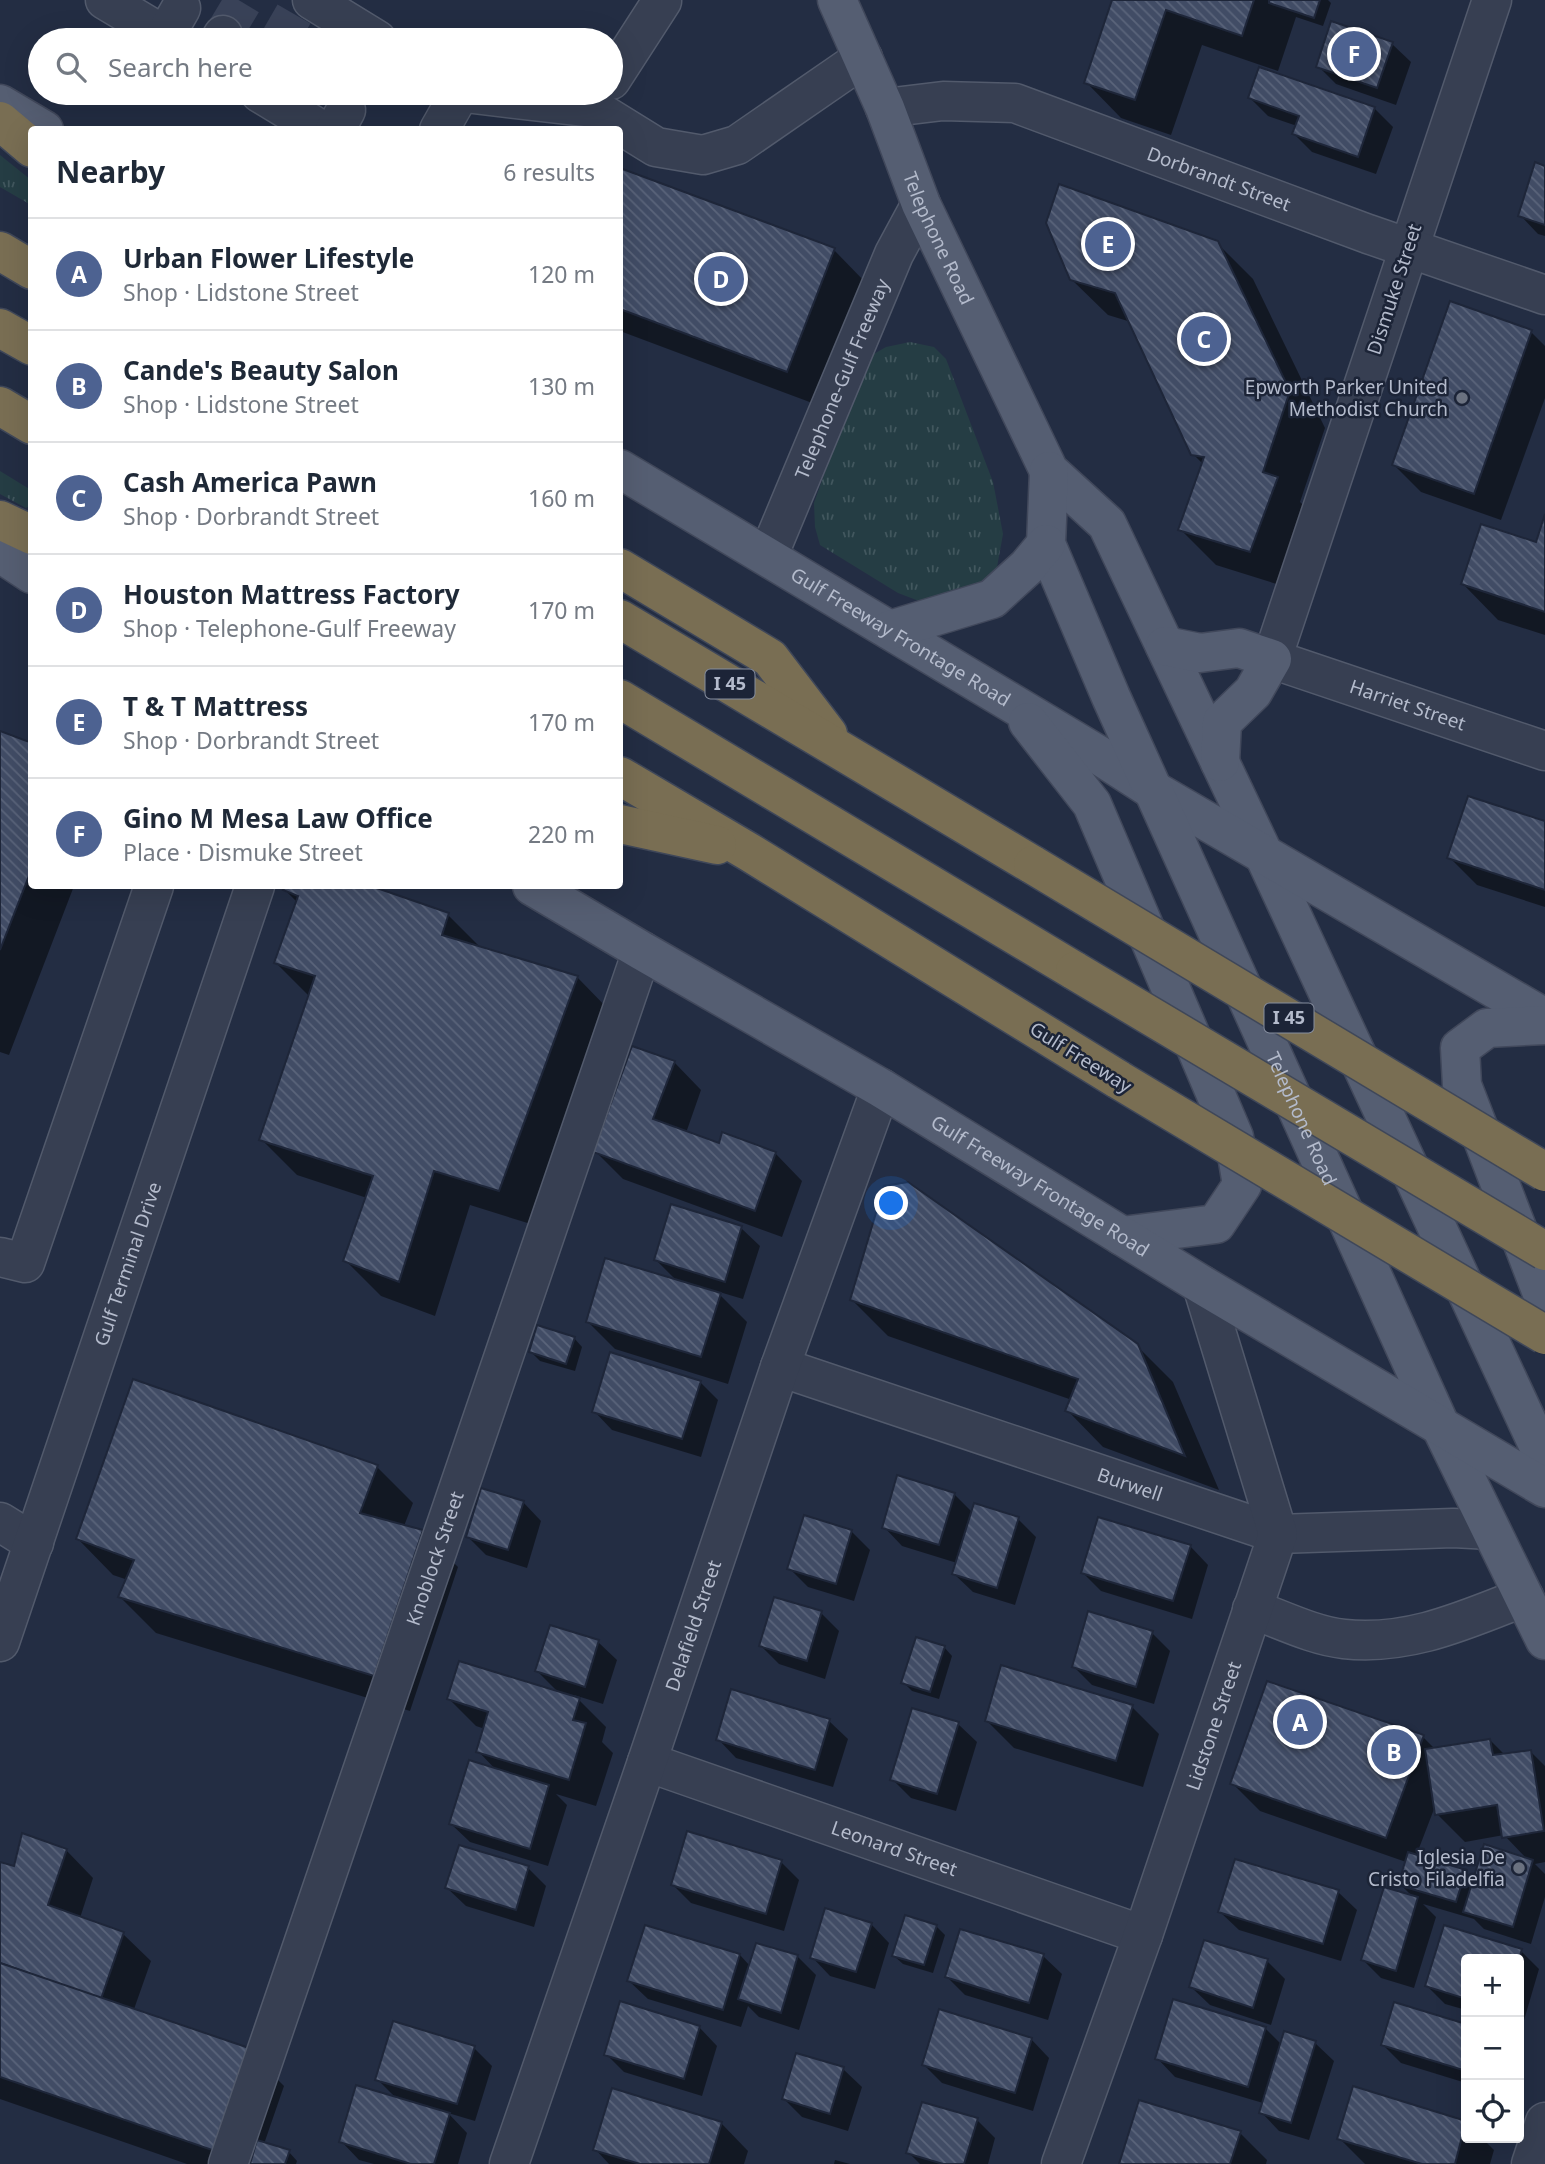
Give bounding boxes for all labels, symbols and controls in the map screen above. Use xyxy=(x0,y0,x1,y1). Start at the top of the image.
search box xyxy=(28,28,623,105)
pin: F xyxy=(1331,28,1377,80)
icon: search xyxy=(52,48,90,86)
text: Search here xyxy=(108,49,253,85)
street label: Dorbrandt Street xyxy=(1143,140,1295,217)
text: Nearby xyxy=(56,151,165,192)
text: 6 results xyxy=(503,156,595,188)
street label: Telephone Road xyxy=(897,168,980,309)
pin: E xyxy=(1085,218,1131,270)
street label: Dismuke Street xyxy=(1361,220,1427,358)
text: Urban Flower Lifestyle xyxy=(123,240,414,276)
pin: D xyxy=(698,253,744,305)
text: A xyxy=(71,258,87,290)
text: 120 m xyxy=(528,258,595,290)
street label: Telephone-Gulf Freeway xyxy=(789,274,895,483)
text: Shop · Lidstone Street xyxy=(123,276,359,308)
pin: C xyxy=(1181,313,1227,365)
text: Cande's Beauty Salon xyxy=(123,352,399,388)
text: B xyxy=(71,370,87,402)
text: 130 m xyxy=(528,370,595,402)
place label: Epworth Parker United Methodist Church xyxy=(1245,374,1448,422)
text: Shop · Lidstone Street xyxy=(123,388,359,420)
marker: Epworth Parker United Methodist Church xyxy=(1454,390,1470,406)
text: Cash America Pawn xyxy=(123,464,377,500)
text: C xyxy=(72,482,86,514)
text: 160 m xyxy=(528,482,595,514)
text: Shop · Dorbrandt Street xyxy=(123,500,379,532)
street label: Gulf Freeway Frontage Road xyxy=(786,561,1015,712)
text: Houston Mattress Factory xyxy=(123,576,460,612)
text: D xyxy=(71,594,87,626)
text: 170 m xyxy=(528,594,595,626)
text: Shop · Telephone-Gulf Freeway xyxy=(123,612,456,644)
road number: I 45 xyxy=(706,670,754,698)
street label: Harriet Street xyxy=(1346,673,1469,736)
text: T & T Mattress xyxy=(123,688,308,724)
text: E xyxy=(73,706,85,738)
text: 170 m xyxy=(528,706,595,738)
text: Shop · Dorbrandt Street xyxy=(123,724,379,756)
text: Gino M Mesa Law Office xyxy=(123,800,433,836)
text: F xyxy=(73,818,85,850)
text: 220 m xyxy=(528,818,595,850)
text: Place · Dismuke Street xyxy=(123,836,363,868)
road number: I 45 xyxy=(1264,1003,1314,1032)
street label: Gulf Freeway xyxy=(1025,1015,1137,1099)
street label: Telephone Road xyxy=(1260,1048,1343,1189)
street label: Gulf Freeway Frontage Road xyxy=(926,1109,1154,1263)
street label: Gulf Terminal Drive xyxy=(88,1178,167,1349)
your location xyxy=(874,1186,908,1220)
street label: Burwell xyxy=(1094,1461,1166,1507)
street label: Knoblock Street xyxy=(400,1488,470,1629)
street label: Delafield Street xyxy=(659,1556,727,1695)
street label: Lidstone Street xyxy=(1180,1658,1247,1794)
pin: A xyxy=(1277,1696,1323,1748)
pin: B xyxy=(1371,1726,1417,1778)
street label: Leonard Street xyxy=(828,1814,961,1882)
place label: Iglesia De Cristo Filadelfia xyxy=(1368,1844,1505,1892)
marker: Iglesia De Cristo Filadelfia xyxy=(1511,1860,1527,1876)
map controls xyxy=(1461,1954,1524,2143)
button: + xyxy=(1461,1954,1524,2017)
button: − xyxy=(1461,2017,1524,2080)
button: locate xyxy=(1461,2080,1524,2143)

